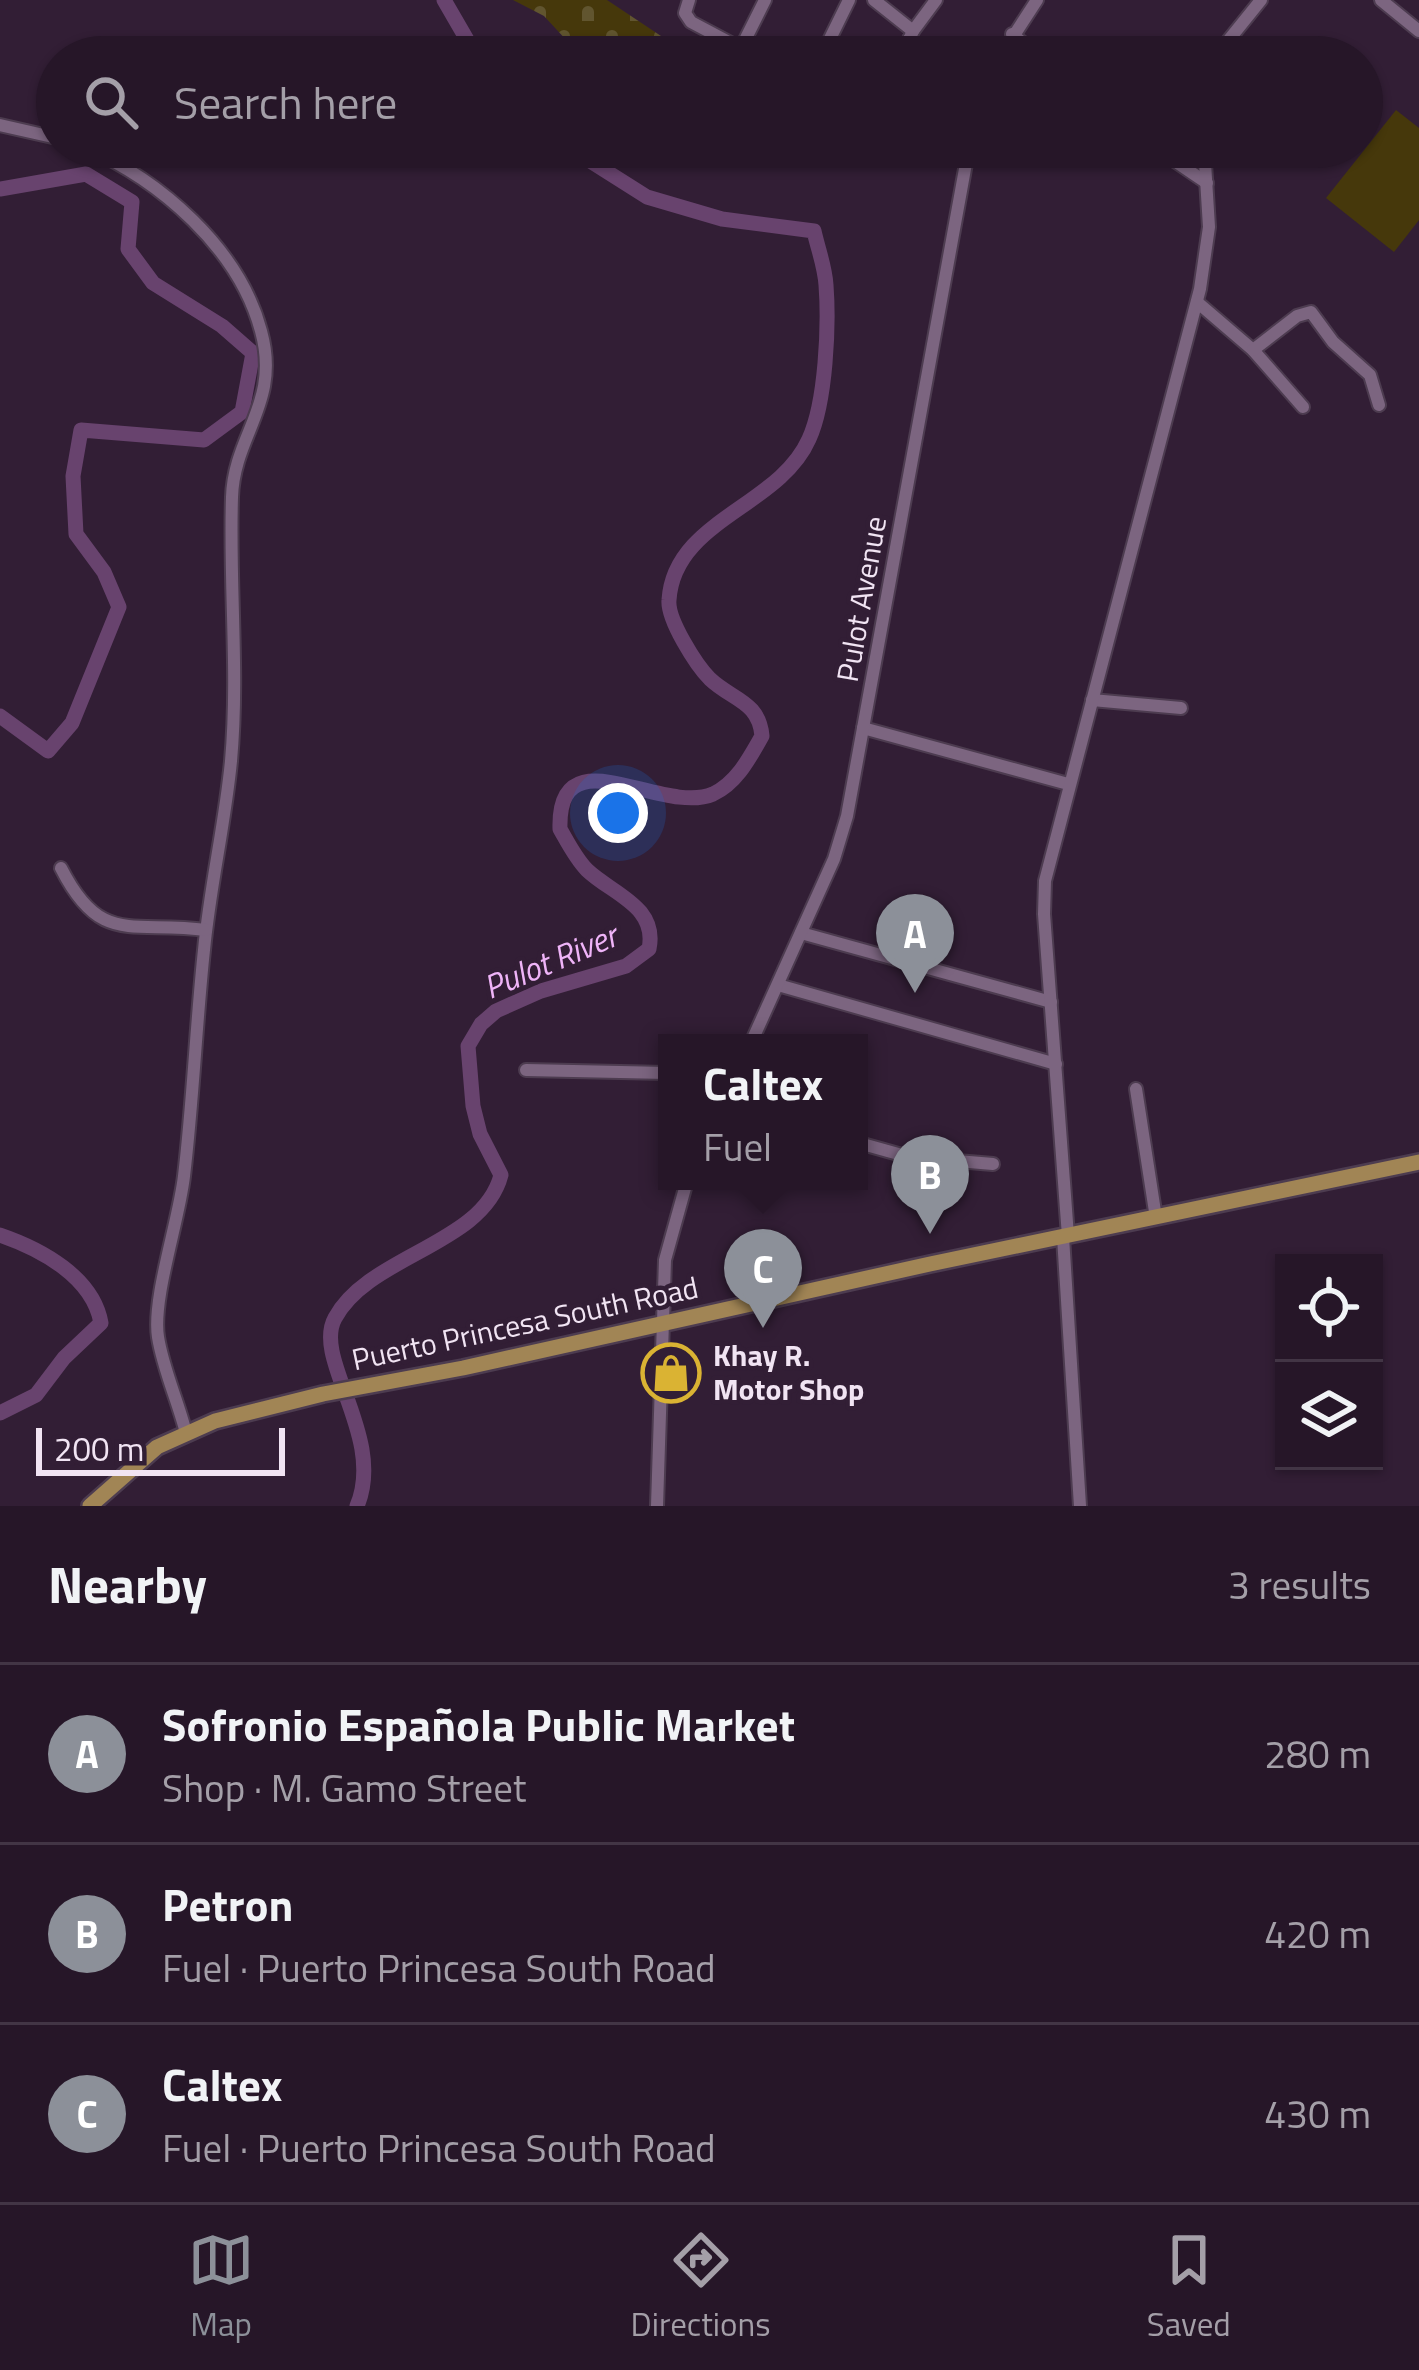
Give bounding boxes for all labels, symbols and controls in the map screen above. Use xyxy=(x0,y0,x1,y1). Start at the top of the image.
search box xyxy=(36,36,1383,168)
text: Search here xyxy=(174,68,397,136)
icon: search xyxy=(78,69,144,135)
street label: Pulot Avenue xyxy=(824,512,898,685)
your location xyxy=(588,783,648,843)
pin: A xyxy=(876,894,954,993)
water label: Pulot River xyxy=(475,909,628,1012)
popup xyxy=(658,1034,868,1190)
text: Caltex xyxy=(703,1049,823,1117)
text: Fuel xyxy=(703,1117,772,1176)
pin: B xyxy=(891,1135,969,1234)
pin: C xyxy=(724,1229,802,1328)
map controls xyxy=(1275,1254,1383,1470)
button: locate xyxy=(1275,1254,1383,1362)
street label: Puerto Princesa South Road xyxy=(347,1264,702,1382)
place label: Khay R. Motor Shop xyxy=(713,1332,864,1412)
shop icon: Khay R. Motor Shop xyxy=(640,1342,702,1404)
button: layers xyxy=(1275,1362,1383,1470)
scale bar xyxy=(36,1422,285,1475)
text: 200 m xyxy=(54,1424,144,1474)
text: Nearby xyxy=(48,1545,207,1623)
text: 3 results xyxy=(1228,1555,1371,1614)
text: Sofronio Española Public Market xyxy=(162,1690,795,1758)
text: A xyxy=(75,1724,99,1783)
text: 280 m xyxy=(1264,1724,1371,1783)
text: Shop · M. Gamo Street xyxy=(162,1758,527,1817)
text: Petron xyxy=(162,1870,293,1938)
text: B xyxy=(75,1904,99,1963)
text: 420 m xyxy=(1264,1904,1371,1963)
text: Fuel · Puerto Princesa South Road xyxy=(162,1938,716,1997)
text: Caltex xyxy=(162,2050,282,2118)
text: C xyxy=(76,2084,98,2143)
text: 430 m xyxy=(1264,2084,1371,2143)
text: Fuel · Puerto Princesa South Road xyxy=(162,2118,716,2177)
tab: Map xyxy=(188,2227,254,2349)
tab: Directions xyxy=(631,2227,770,2349)
tab: Saved xyxy=(1147,2227,1231,2349)

